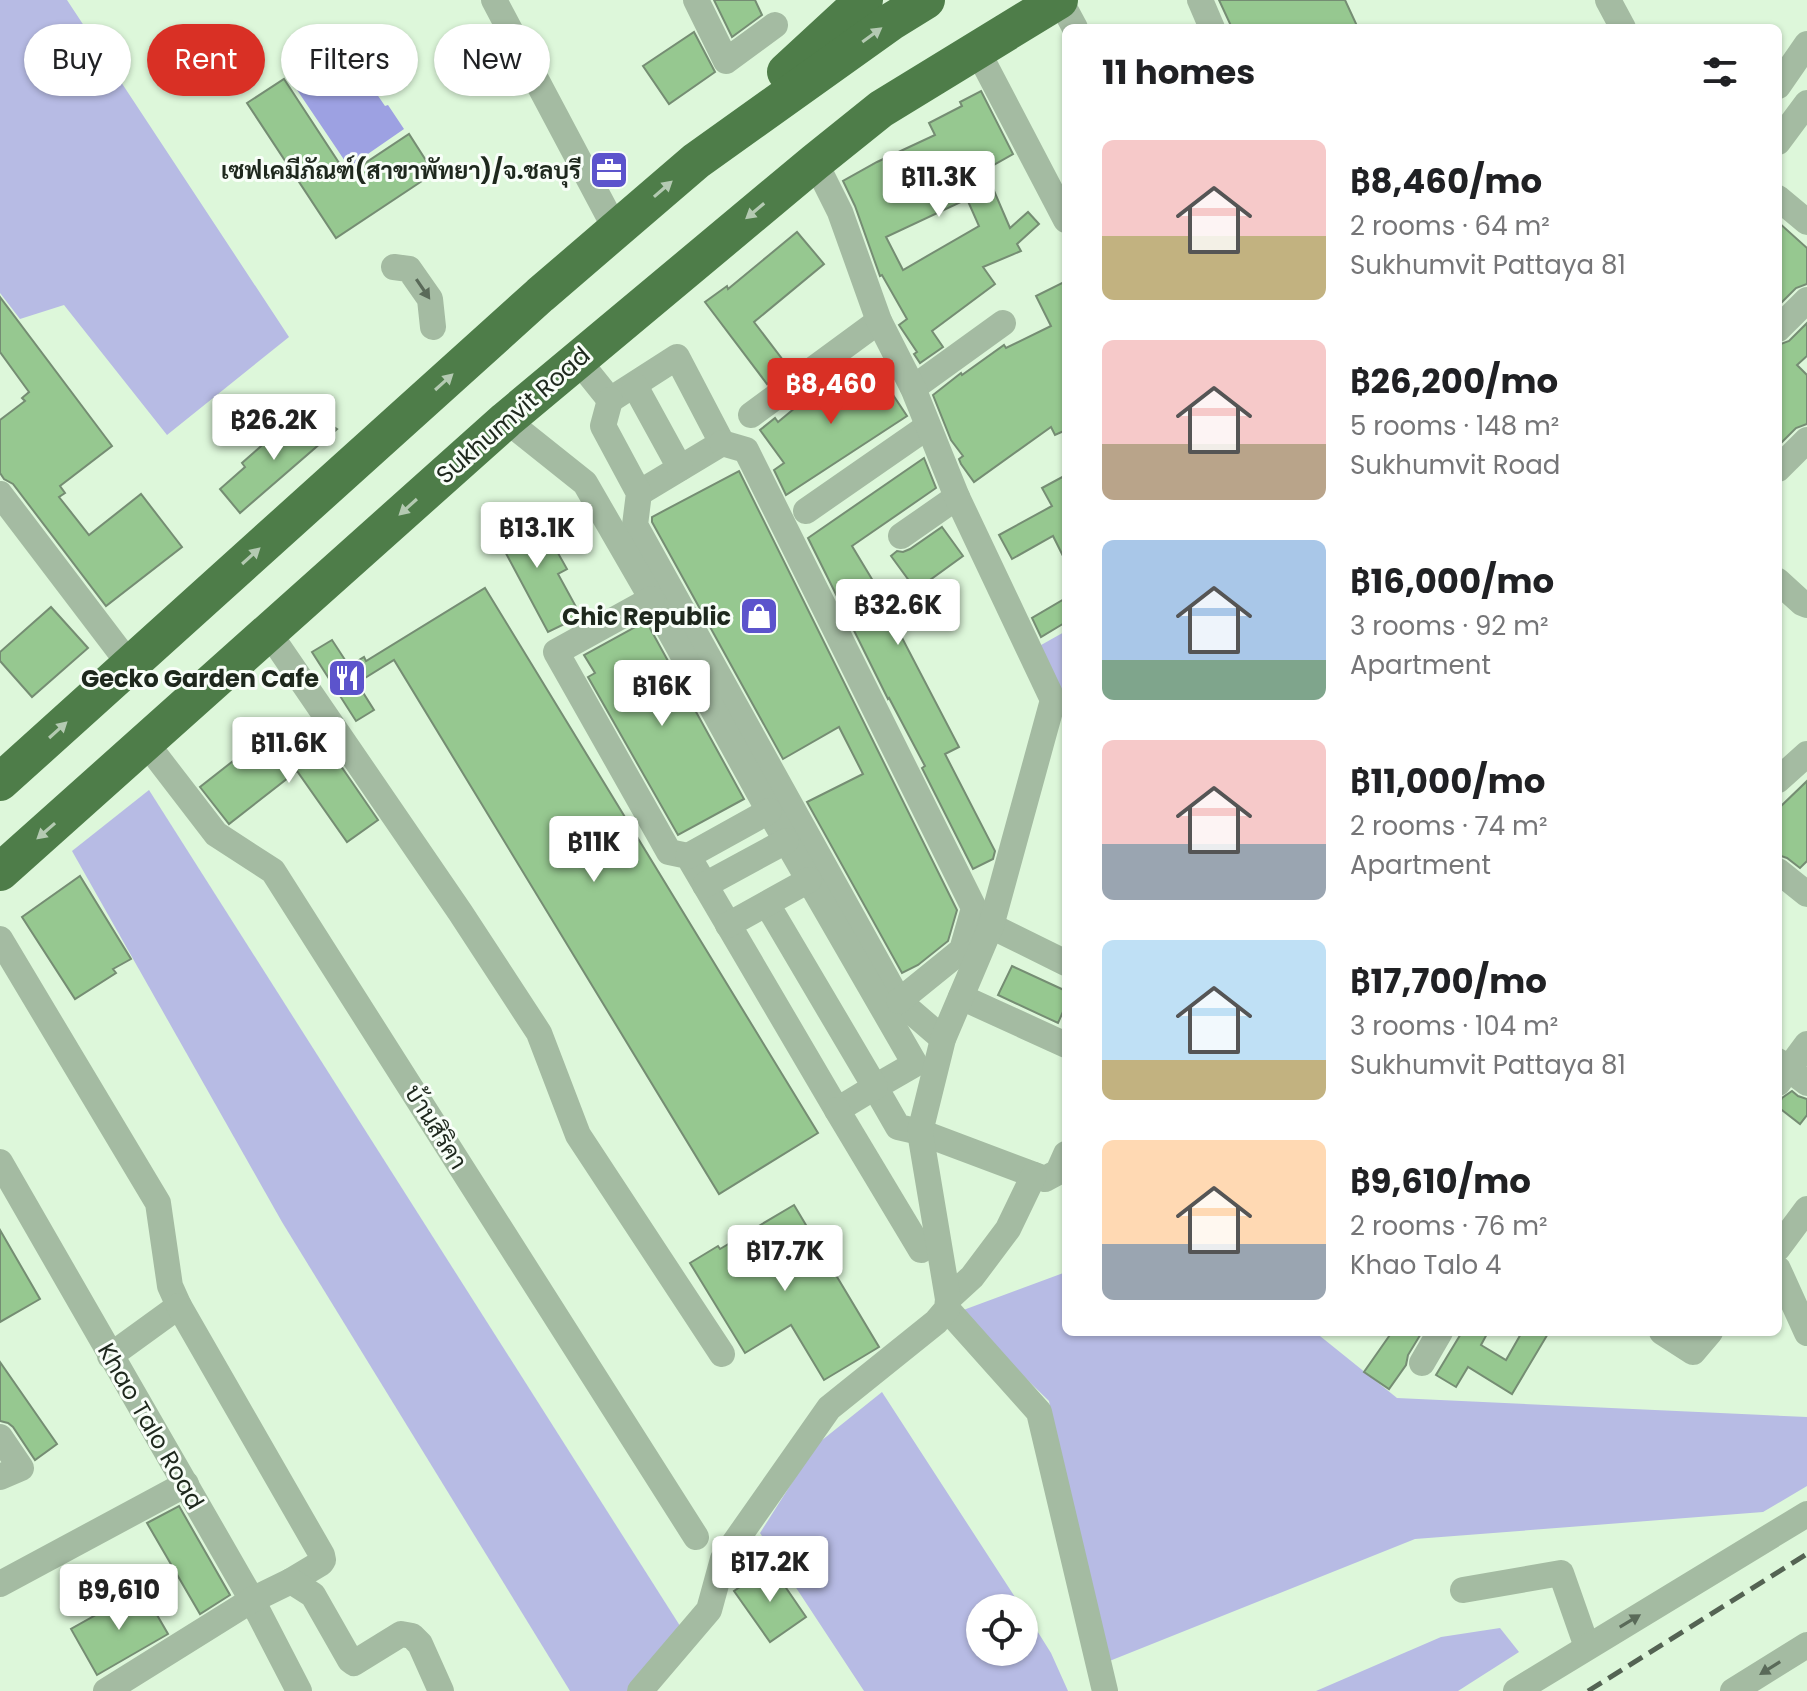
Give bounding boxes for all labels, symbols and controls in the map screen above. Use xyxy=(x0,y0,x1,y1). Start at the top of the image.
chip: Buy xyxy=(24,24,131,96)
chip: Rent xyxy=(147,24,265,96)
chip: Filters xyxy=(281,24,418,96)
chip: New xyxy=(434,24,550,96)
one-way arrow xyxy=(862,28,883,43)
text: 11 homes xyxy=(1102,48,1255,96)
icon: filters xyxy=(1698,50,1742,94)
office icon: เซฟเคมีภัณฑ์(สาขาพัทยา)/จ.ชลบุรี xyxy=(588,149,630,191)
pin: ฿11.3K xyxy=(874,151,1004,219)
place label: เซฟเคมีภัณฑ์(สาขาพัทยา)/จ.ชลบุรี xyxy=(221,154,581,188)
text: ฿8,460/mo xyxy=(1350,157,1542,205)
text: ฿11.3K xyxy=(901,159,977,195)
icon: home xyxy=(1166,172,1262,268)
one-way arrow xyxy=(653,181,673,198)
one-way arrow xyxy=(745,202,765,219)
text: 2 rooms · 64 m² xyxy=(1350,208,1550,244)
text: Sukhumvit Pattaya 81 xyxy=(1350,247,1626,283)
one-way arrow xyxy=(415,279,430,300)
street label: Sukhumvit Road xyxy=(429,339,597,491)
text: ฿26,200/mo xyxy=(1350,357,1558,405)
pin: ฿8,460 xyxy=(766,358,896,426)
text: ฿8,460 xyxy=(785,366,877,402)
icon: home xyxy=(1166,372,1262,468)
one-way arrow xyxy=(434,373,453,391)
pin: ฿26.2K xyxy=(209,394,339,462)
text: ฿26.2K xyxy=(230,402,318,438)
text: 5 rooms · 148 m² xyxy=(1350,408,1559,444)
text: Sukhumvit Road xyxy=(1350,447,1560,483)
one-way arrow xyxy=(399,498,418,516)
pin: ฿13.1K xyxy=(472,502,602,570)
text: ฿13.1K xyxy=(499,510,575,546)
one-way arrow xyxy=(241,547,260,565)
text: ฿16,000/mo xyxy=(1350,557,1554,605)
icon: home xyxy=(1166,572,1262,668)
pin: ฿32.6K xyxy=(833,579,963,647)
text: ฿32.6K xyxy=(854,587,942,623)
shop icon: Chic Republic xyxy=(738,595,780,637)
place label: Chic Republic xyxy=(562,600,731,633)
text: 3 rooms · 92 m² xyxy=(1350,608,1549,644)
text: Apartment xyxy=(1350,647,1491,683)
restaurant icon: Gecko Garden Cafe xyxy=(326,657,368,699)
pin: ฿16K xyxy=(615,660,709,728)
place label: Gecko Garden Cafe xyxy=(81,662,319,695)
text: ฿16K xyxy=(632,668,692,704)
pin: ฿11.6K xyxy=(224,717,354,785)
one-way arrow xyxy=(48,722,67,740)
text: ฿11.6K xyxy=(250,725,328,761)
text: ฿11,000/mo xyxy=(1350,757,1545,805)
icon: home xyxy=(1166,772,1262,868)
text: 2 rooms · 74 m² xyxy=(1350,808,1547,844)
pin: ฿11K xyxy=(547,816,641,884)
one-way arrow xyxy=(36,822,55,840)
text: ฿11K xyxy=(567,824,621,860)
text: Apartment xyxy=(1350,847,1491,883)
text: ฿17,700/mo xyxy=(1350,957,1547,1005)
icon: home xyxy=(1166,972,1262,1068)
text: 3 rooms · 104 m² xyxy=(1350,1008,1558,1044)
text: Sukhumvit Pattaya 81 xyxy=(1350,1047,1626,1083)
street label: บ้านสิริคา xyxy=(397,1078,475,1176)
text: ฿9,610/mo xyxy=(1350,1157,1531,1205)
icon: home xyxy=(1166,1172,1262,1268)
text: 2 rooms · 76 m² xyxy=(1350,1208,1548,1244)
pin: ฿17.7K xyxy=(720,1225,850,1293)
text: ฿17.7K xyxy=(746,1233,824,1269)
text: Khao Talo 4 xyxy=(1350,1247,1501,1283)
street label: Khao Talo Road xyxy=(90,1337,212,1515)
pin: ฿17.2K xyxy=(705,1536,835,1604)
text: ฿17.2K xyxy=(730,1544,810,1580)
pin: ฿9,610 xyxy=(54,1564,184,1632)
text: ฿9,610 xyxy=(78,1572,160,1608)
map controls xyxy=(966,1594,1038,1666)
button: locate xyxy=(966,1594,1038,1666)
one-way arrow xyxy=(1619,1614,1641,1628)
one-way arrow xyxy=(1759,1660,1781,1674)

